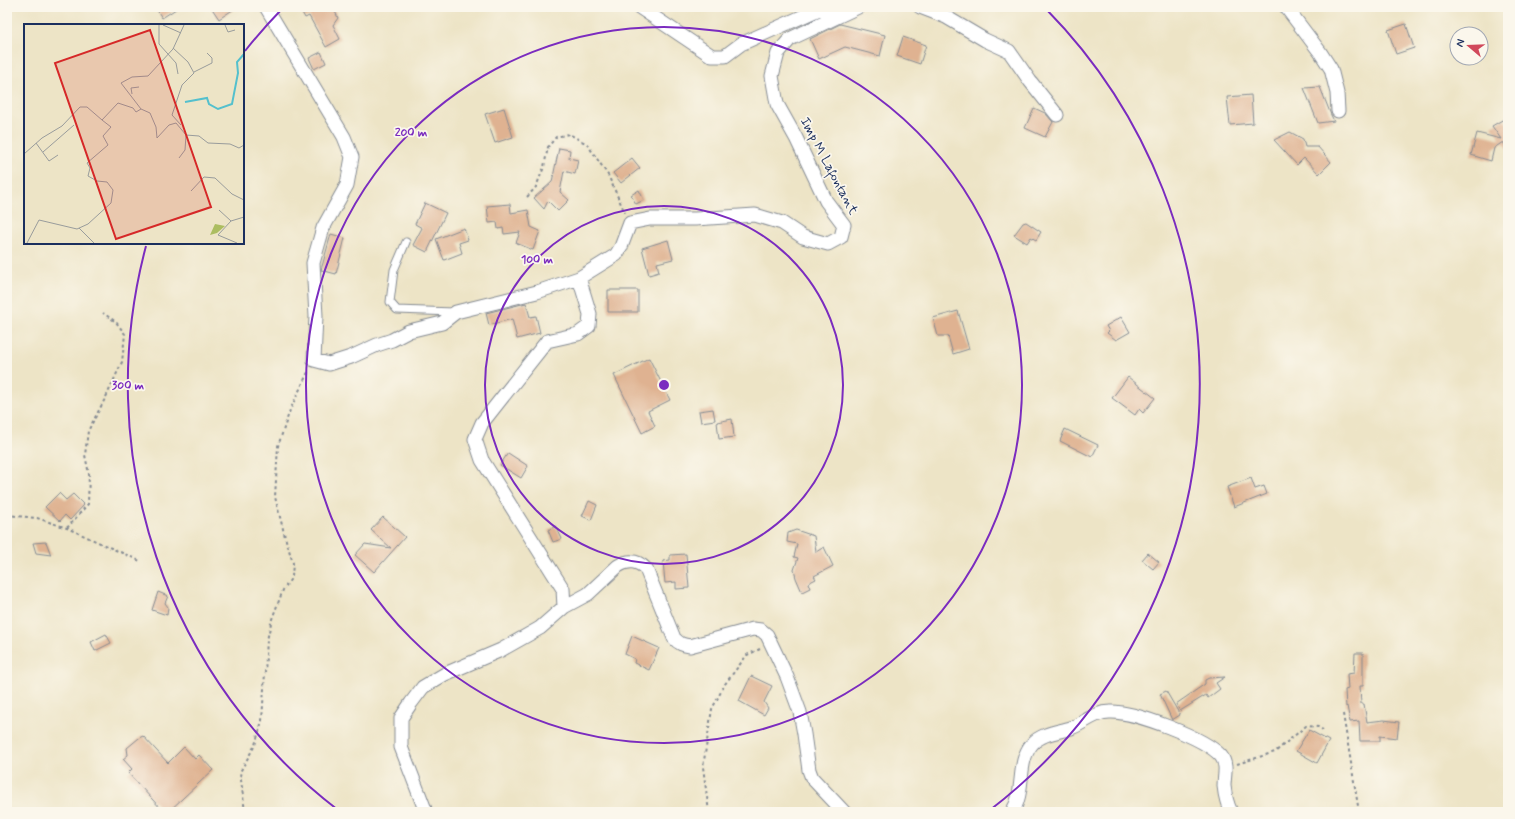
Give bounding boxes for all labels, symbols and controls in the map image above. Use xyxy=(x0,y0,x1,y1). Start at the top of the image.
inset map xyxy=(24,24,244,244)
north arrow xyxy=(1449,26,1489,66)
text: N xyxy=(1453,37,1468,49)
street label: Imp M Lafontant xyxy=(794,114,863,219)
text: 200 m xyxy=(395,125,428,141)
text: 100 m xyxy=(521,252,554,268)
text: 300 m xyxy=(112,378,145,394)
centre of rings xyxy=(657,378,671,392)

